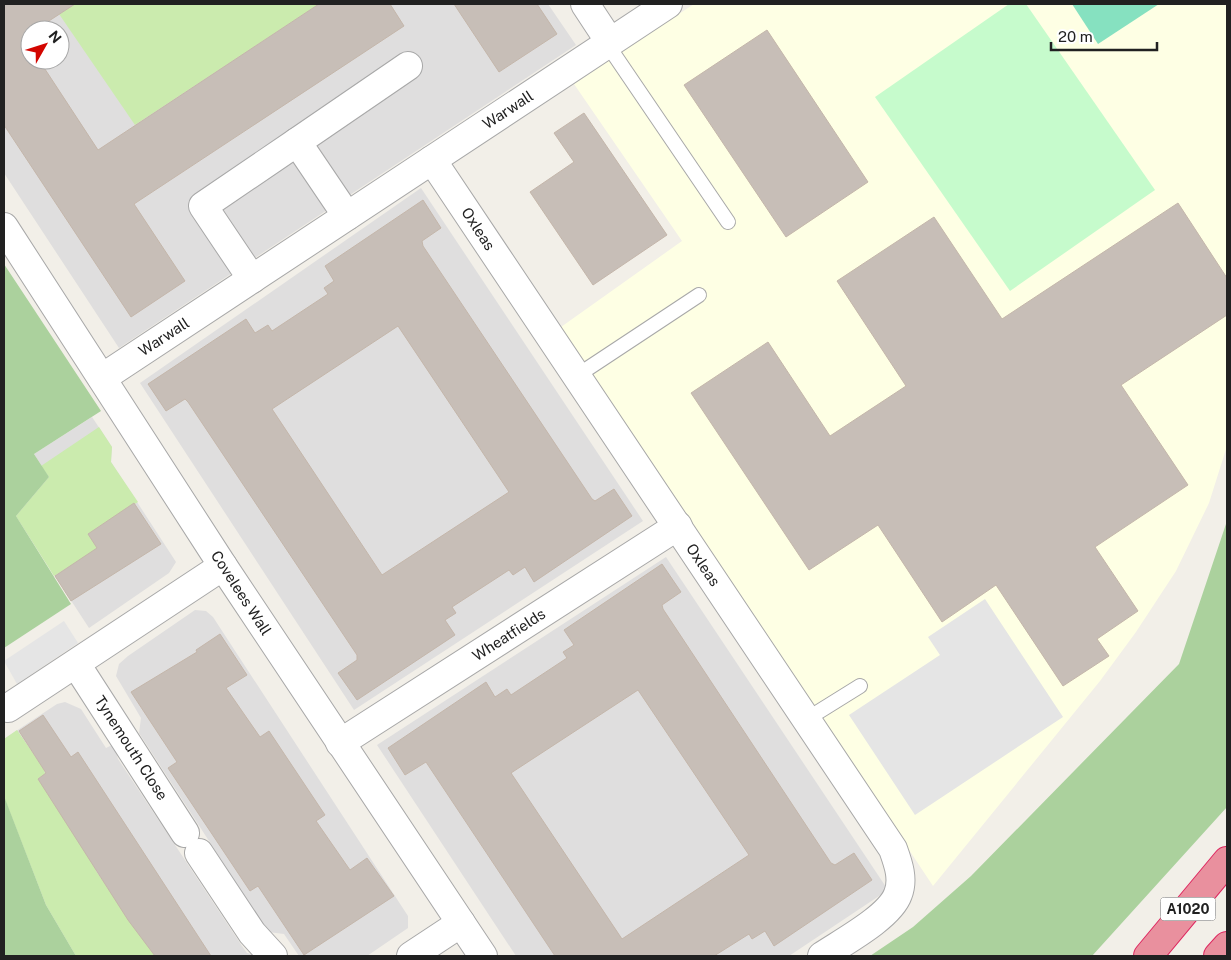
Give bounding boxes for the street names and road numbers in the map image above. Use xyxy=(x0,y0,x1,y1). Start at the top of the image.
street label: Warwall xyxy=(479,87,536,132)
street label: Oxleas xyxy=(458,204,499,253)
street label: Warwall xyxy=(135,314,192,359)
street label: Oxleas xyxy=(683,540,724,589)
street label: Covelees Wall xyxy=(208,547,275,638)
street label: Wheatfields xyxy=(469,605,548,664)
street label: Tynemouth Close xyxy=(91,692,171,803)
road number: A1020 xyxy=(1160,898,1216,921)

